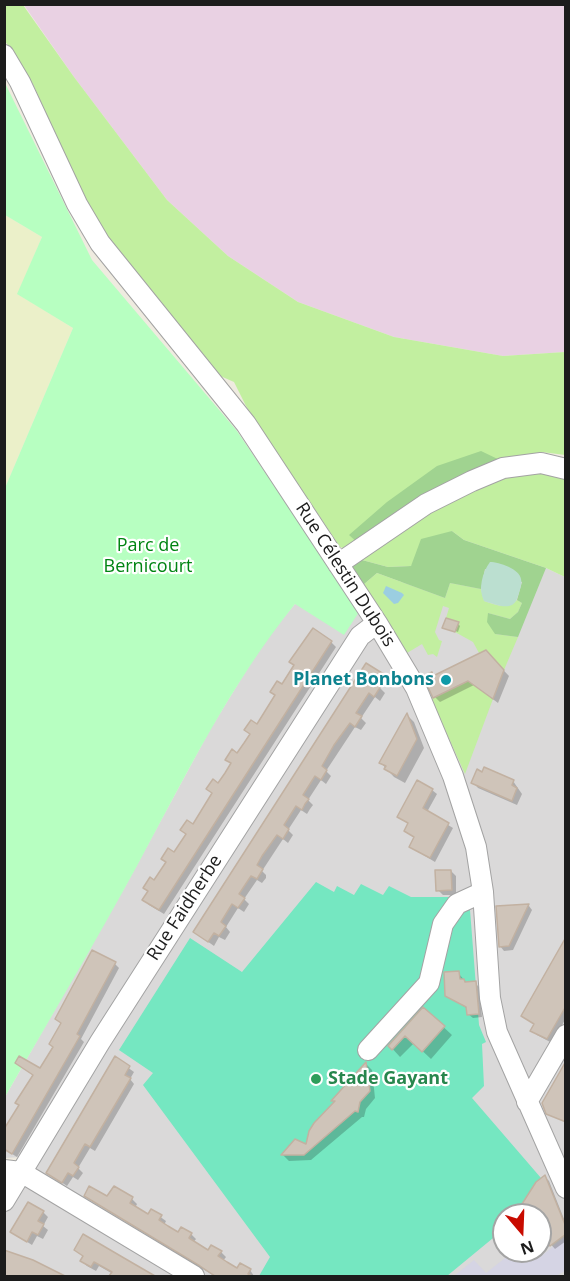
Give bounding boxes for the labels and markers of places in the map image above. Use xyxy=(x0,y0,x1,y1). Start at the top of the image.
place label: Planet Bonbons xyxy=(293,669,434,691)
marker: Planet Bonbons xyxy=(439,673,453,687)
place label: Stade Gayant xyxy=(328,1068,448,1090)
marker: Stade Gayant xyxy=(309,1072,323,1086)

